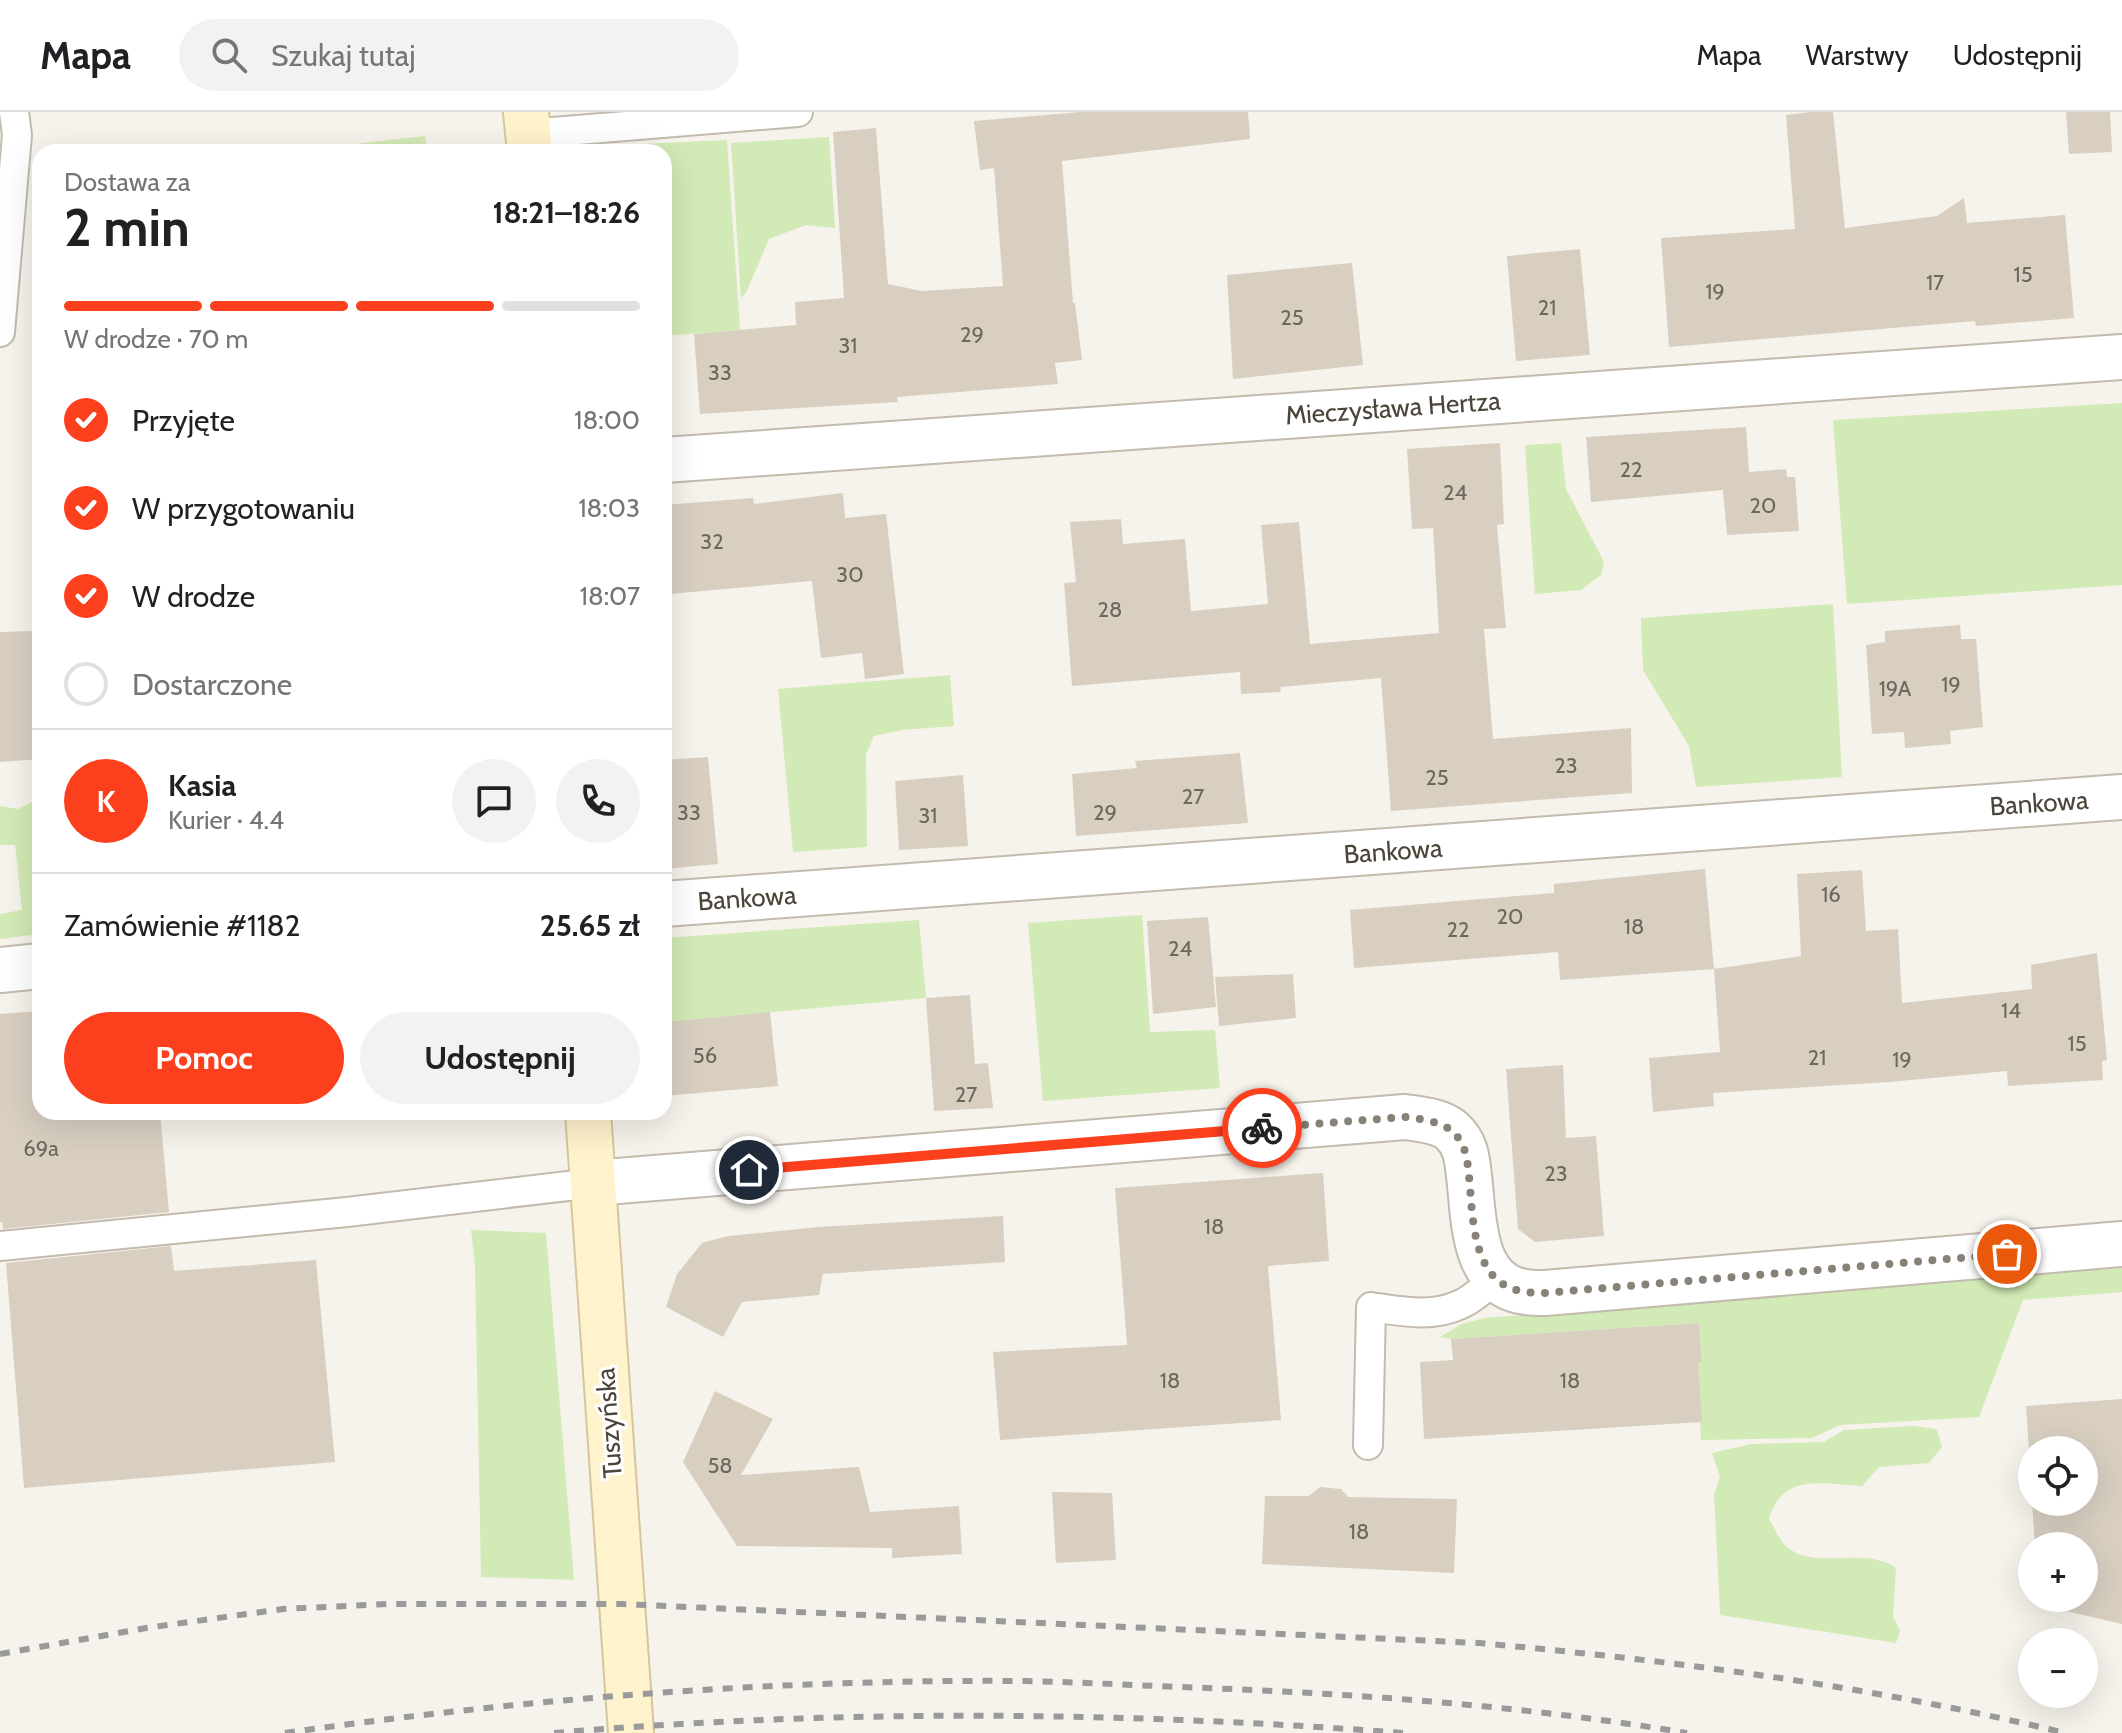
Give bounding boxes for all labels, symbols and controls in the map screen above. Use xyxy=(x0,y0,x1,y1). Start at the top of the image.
search box xyxy=(179,19,739,91)
text: Mapa xyxy=(40,32,131,79)
icon: search xyxy=(207,33,251,77)
text: Szukaj tutaj xyxy=(271,37,416,74)
text: Mapa xyxy=(1696,38,1762,72)
text: Warstwy xyxy=(1806,38,1909,72)
text: Udostępnij xyxy=(1953,38,2082,72)
text: Dostawa za xyxy=(64,166,191,198)
text: 18:21–18:26 xyxy=(492,194,640,231)
text: 2 min xyxy=(64,196,190,259)
house number: 15 xyxy=(2013,261,2033,288)
house number: 17 xyxy=(1926,269,1944,296)
house number: 19 xyxy=(1705,278,1725,305)
house number: 21 xyxy=(1538,294,1556,321)
house number: 25 xyxy=(1280,304,1304,331)
house number: 29 xyxy=(960,321,984,348)
text: W drodze · 70 m xyxy=(64,323,248,355)
house number: 31 xyxy=(838,332,858,359)
house number: 33 xyxy=(708,359,732,386)
street label: Mieczysława Hertza xyxy=(1284,384,1502,431)
icon: check xyxy=(64,398,108,442)
text: Przyjęte xyxy=(132,402,235,439)
text: 18:00 xyxy=(574,404,640,436)
house number: 22 xyxy=(1619,456,1643,483)
house number: 24 xyxy=(1443,479,1467,506)
icon: check xyxy=(64,486,108,530)
text: W przygotowaniu xyxy=(132,490,355,527)
text: 18:03 xyxy=(578,492,640,524)
house number: 20 xyxy=(1750,492,1776,519)
house number: 32 xyxy=(700,528,724,555)
house number: 30 xyxy=(836,561,864,588)
icon: check xyxy=(64,574,108,618)
text: W drodze xyxy=(132,578,255,615)
text: 18:07 xyxy=(579,580,640,612)
house number: 28 xyxy=(1098,596,1122,623)
text: Dostarczone xyxy=(132,666,292,703)
house number: 19 xyxy=(1941,671,1961,698)
house number: 19A xyxy=(1879,675,1912,702)
house number: 23 xyxy=(1554,752,1578,779)
button: chat xyxy=(452,759,536,843)
button: phone xyxy=(556,759,640,843)
house number: 25 xyxy=(1425,764,1449,791)
text: Kasia xyxy=(168,767,236,804)
text: K xyxy=(97,783,115,820)
house number: 27 xyxy=(1182,783,1204,810)
street label: Bankowa xyxy=(1988,784,2090,822)
house number: 33 xyxy=(677,799,701,826)
house number: 29 xyxy=(1093,799,1117,826)
house number: 31 xyxy=(918,802,938,829)
text: Kurier · 4.4 xyxy=(168,804,284,836)
street label: Bankowa xyxy=(1342,832,1444,870)
street label: Bankowa xyxy=(696,879,798,917)
house number: 16 xyxy=(1821,881,1841,908)
house number: 20 xyxy=(1497,903,1523,930)
text: Zamówienie #1182 xyxy=(64,907,301,944)
text: 25.65 zł xyxy=(540,907,640,944)
house number: 18 xyxy=(1624,913,1644,940)
house number: 22 xyxy=(1446,916,1470,943)
house number: 24 xyxy=(1168,935,1192,962)
house number: 14 xyxy=(2001,997,2021,1024)
button: Pomoc xyxy=(64,1012,344,1104)
button: Udostępnij xyxy=(360,1012,640,1104)
house number: 15 xyxy=(2067,1030,2087,1057)
house number: 56 xyxy=(693,1042,717,1069)
house number: 21 xyxy=(1808,1044,1826,1071)
house number: 19 xyxy=(1892,1046,1912,1073)
house number: 27 xyxy=(955,1081,977,1108)
courier xyxy=(1222,1088,1302,1168)
icon: bike xyxy=(1240,1106,1284,1150)
house number: 69a xyxy=(23,1135,59,1162)
pin xyxy=(715,1136,783,1204)
icon: home xyxy=(727,1148,771,1192)
house number: 23 xyxy=(1544,1160,1568,1187)
house number: 18 xyxy=(1204,1213,1224,1240)
pin xyxy=(1973,1220,2041,1288)
icon: bag xyxy=(1985,1232,2029,1276)
street label: Tuszyńska xyxy=(589,1366,629,1479)
house number: 18 xyxy=(1160,1367,1180,1394)
house number: 18 xyxy=(1560,1367,1580,1394)
map controls xyxy=(2018,1436,2098,1708)
button: locate xyxy=(2018,1436,2098,1516)
house number: 58 xyxy=(707,1452,733,1479)
house number: 18 xyxy=(1349,1518,1369,1545)
button: + xyxy=(2018,1532,2098,1612)
button: − xyxy=(2018,1628,2098,1708)

